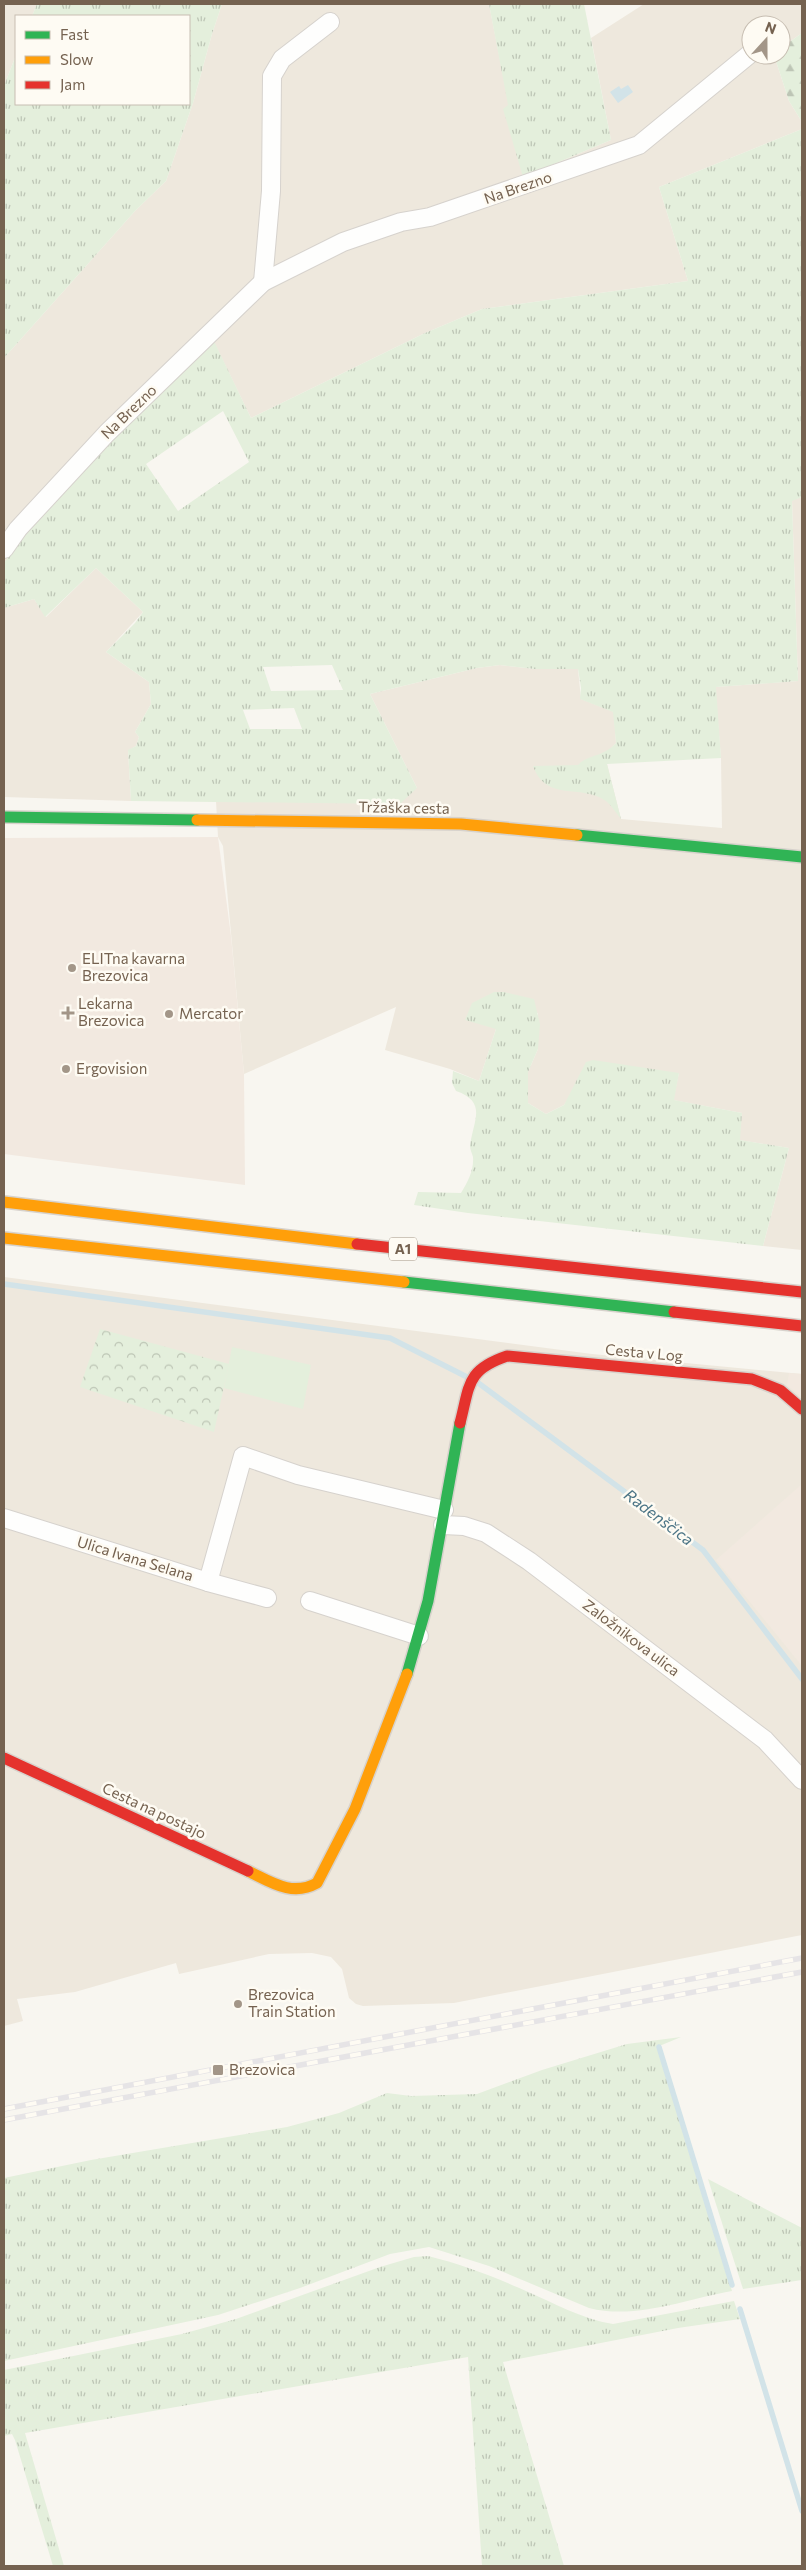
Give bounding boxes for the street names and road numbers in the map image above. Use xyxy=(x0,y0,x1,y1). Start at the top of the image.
street label: Na Brezno xyxy=(481,167,554,207)
street label: Na Brezno xyxy=(97,380,160,442)
street label: Tržaška cesta xyxy=(358,797,450,817)
road number: A1 xyxy=(389,1238,417,1260)
street label: Cesta v Log xyxy=(604,1340,684,1364)
street label: Ulica Ivana Selana xyxy=(75,1532,196,1584)
street label: Založnikova ulica xyxy=(580,1595,684,1679)
street label: Cesta na postajo xyxy=(100,1778,209,1842)

